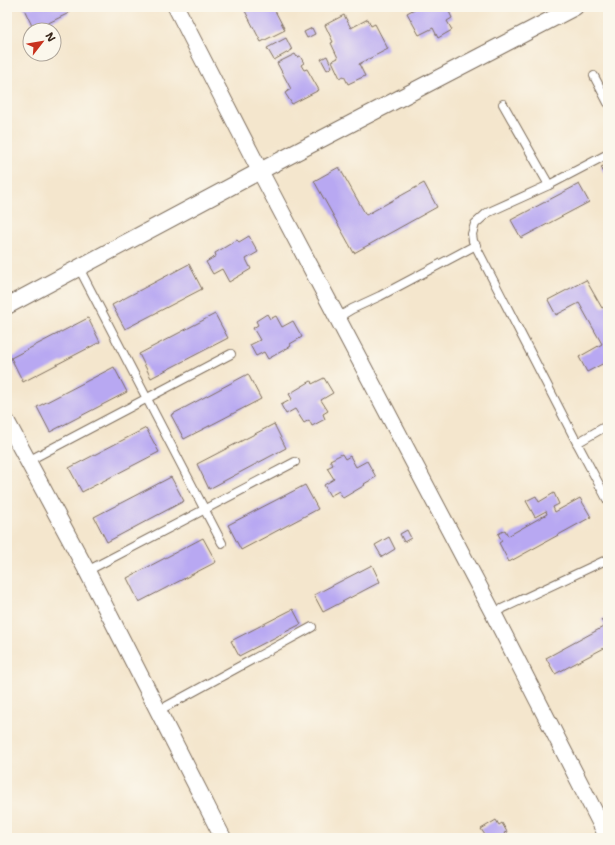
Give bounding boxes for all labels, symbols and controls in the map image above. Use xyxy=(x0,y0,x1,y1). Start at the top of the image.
north arrow xyxy=(22,22,62,62)
text: N xyxy=(41,30,59,45)

